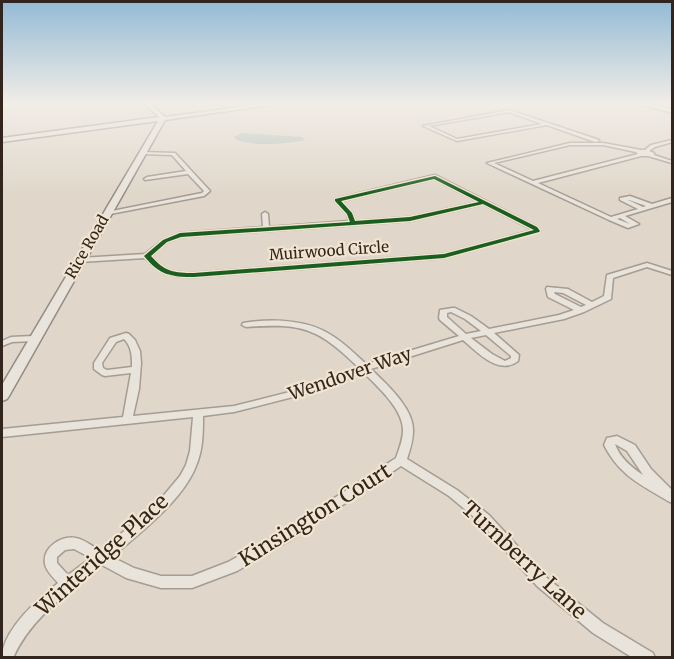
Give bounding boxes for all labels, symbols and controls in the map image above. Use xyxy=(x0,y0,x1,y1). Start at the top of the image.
street label: Rice Road xyxy=(61,211,112,282)
street label: Muirwood Circle xyxy=(268,237,390,264)
street label: Wendover Way xyxy=(284,342,415,406)
street label: Kinsington Court xyxy=(234,457,396,572)
street label: Winteridge Place xyxy=(29,488,174,622)
street label: Turnberry Lane xyxy=(456,495,593,625)

